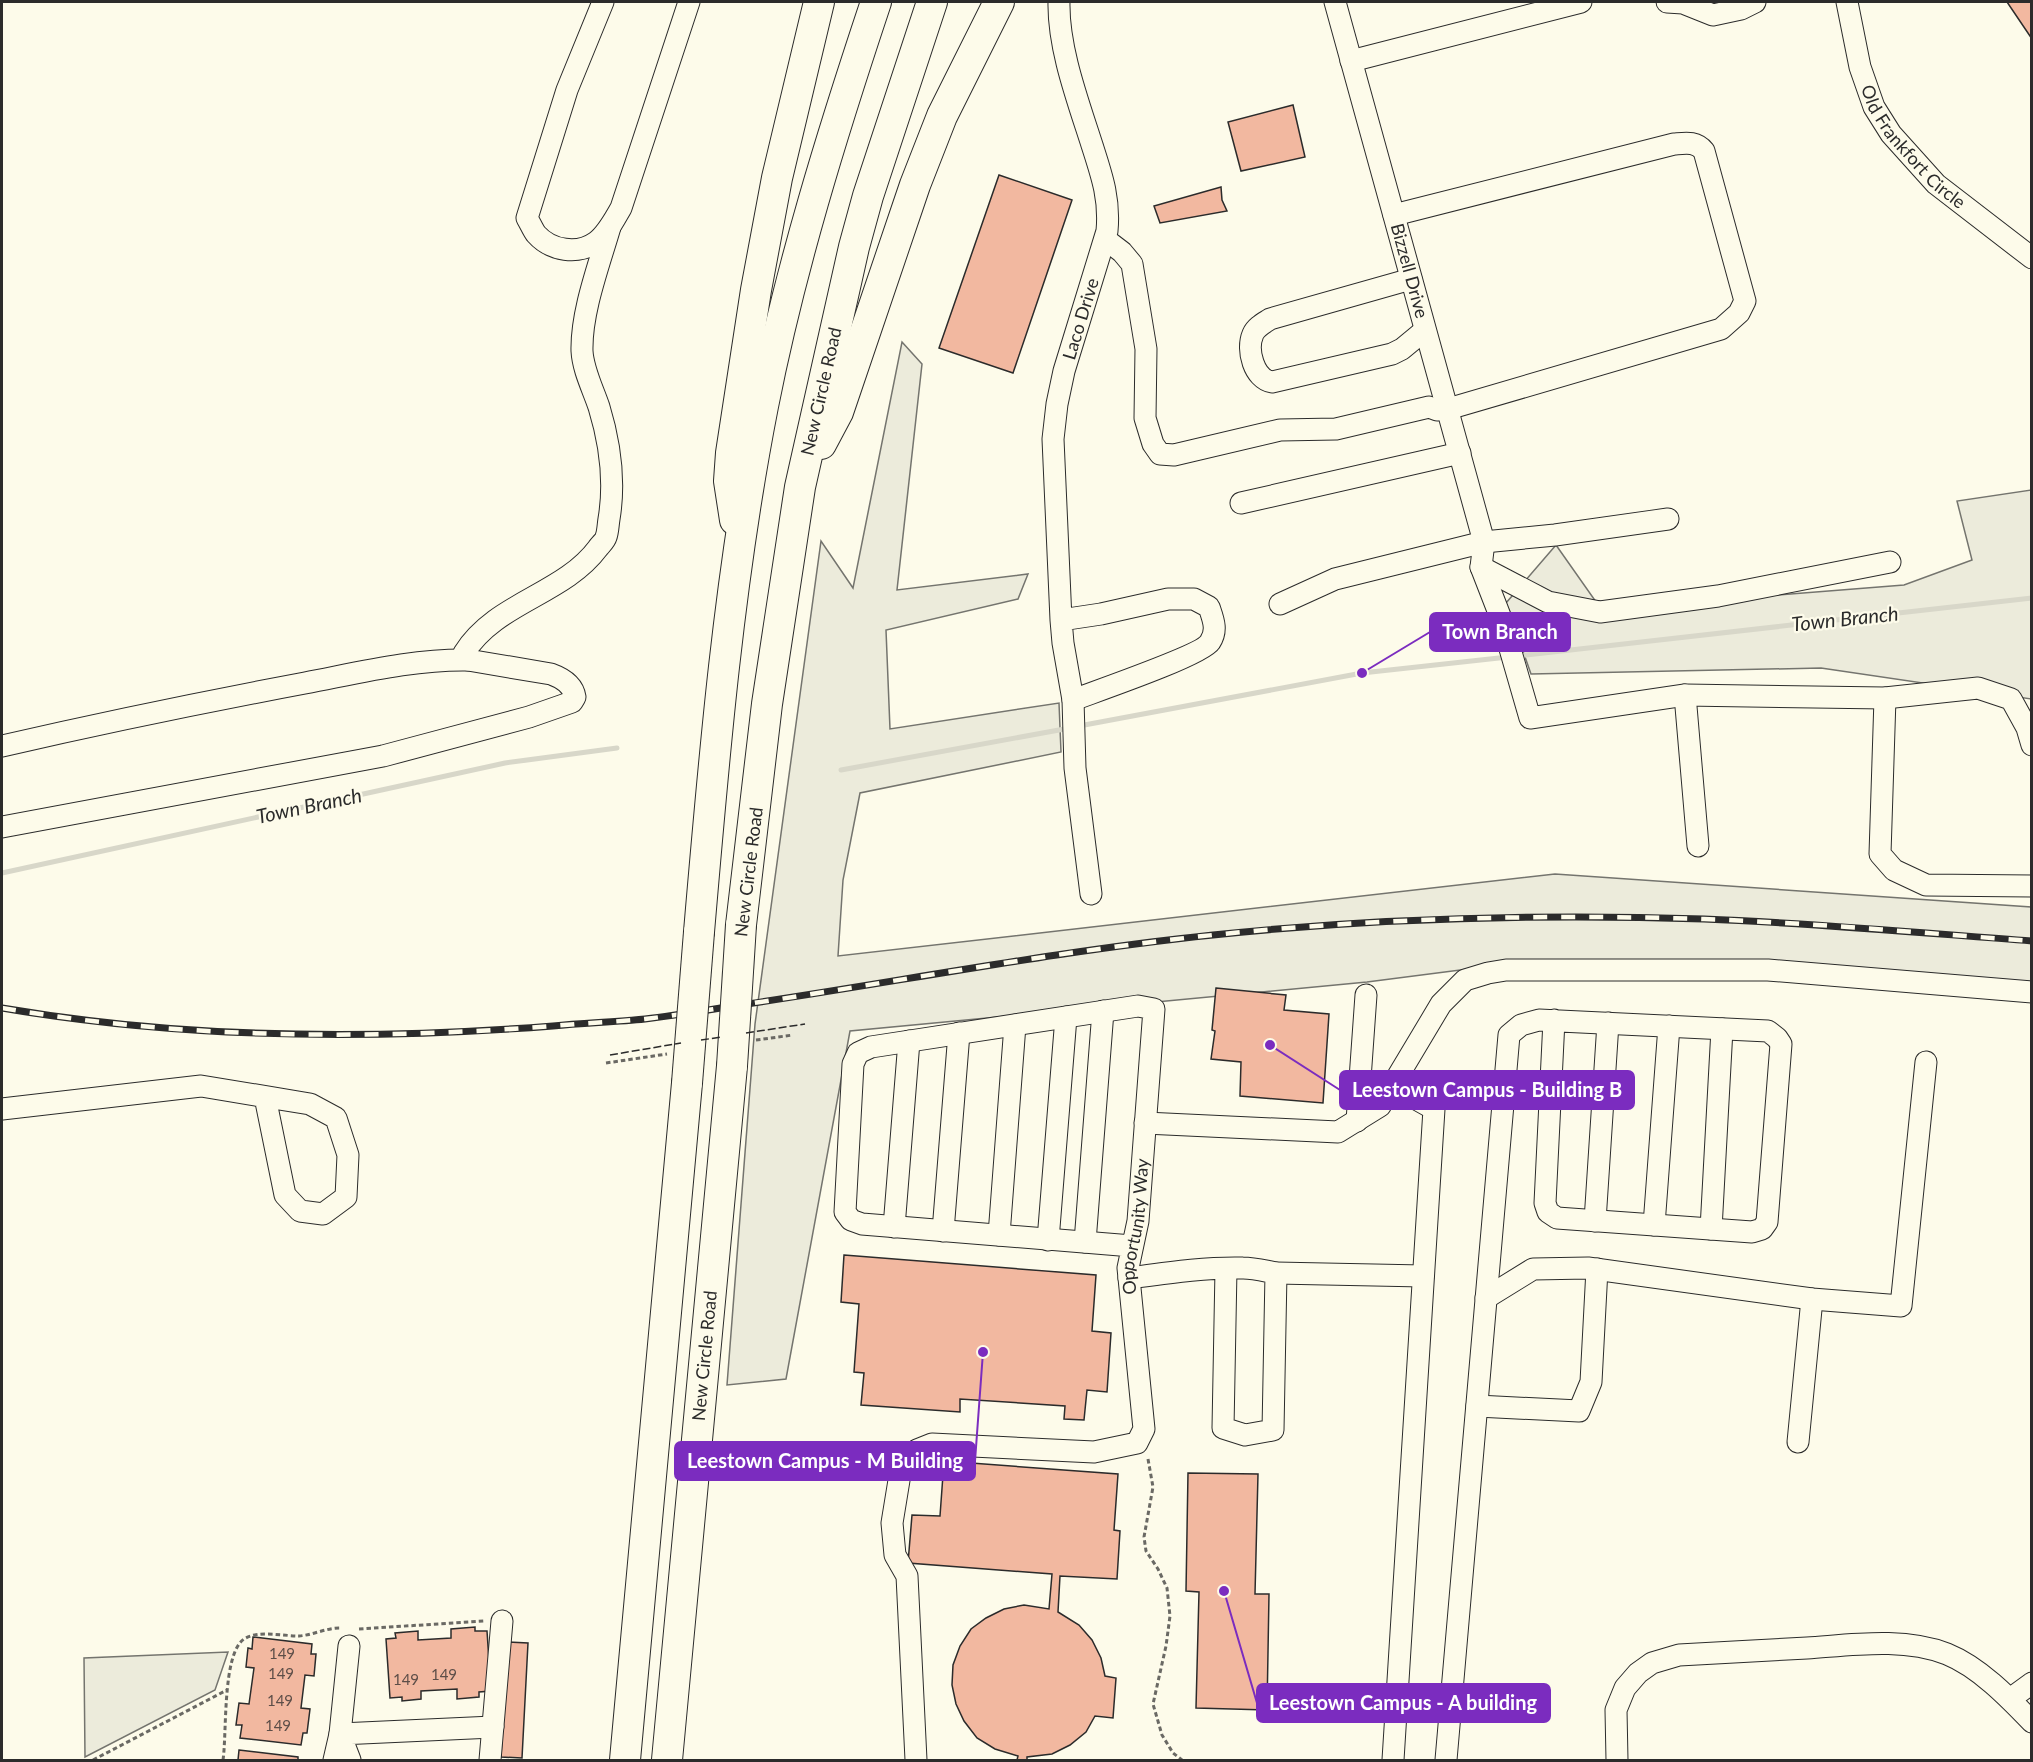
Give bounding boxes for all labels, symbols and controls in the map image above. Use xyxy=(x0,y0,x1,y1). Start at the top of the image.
street label: Old Frankfort Circle xyxy=(1857,82,1970,213)
street label: Bizzell Drive xyxy=(1387,221,1434,321)
street label: Laco Drive xyxy=(1057,275,1103,362)
street label: New Circle Road xyxy=(795,325,846,457)
water label: Town Branch xyxy=(1790,600,1900,636)
callout: Town Branch xyxy=(1430,613,1570,651)
text: Town Branch xyxy=(1442,619,1558,643)
water label: Town Branch xyxy=(254,782,364,828)
street label: New Circle Road xyxy=(729,806,767,938)
callout: Leestown Campus - Building B xyxy=(1340,1071,1634,1109)
text: Leestown Campus - Building B xyxy=(1352,1077,1622,1101)
street label: Opportunity Way xyxy=(1116,1157,1153,1296)
street label: New Circle Road xyxy=(687,1290,721,1422)
callout: Leestown Campus - M Building xyxy=(675,1442,975,1480)
text: Leestown Campus - M Building xyxy=(687,1448,963,1472)
house number: 149 xyxy=(269,1644,295,1662)
house number: 149 xyxy=(268,1664,294,1682)
house number: 149 xyxy=(431,1665,457,1683)
house number: 149 xyxy=(393,1670,419,1688)
callout: Leestown Campus - A building xyxy=(1257,1684,1550,1722)
text: Leestown Campus - A building xyxy=(1269,1690,1537,1714)
house number: 149 xyxy=(267,1691,293,1709)
house number: 149 xyxy=(265,1716,291,1734)

